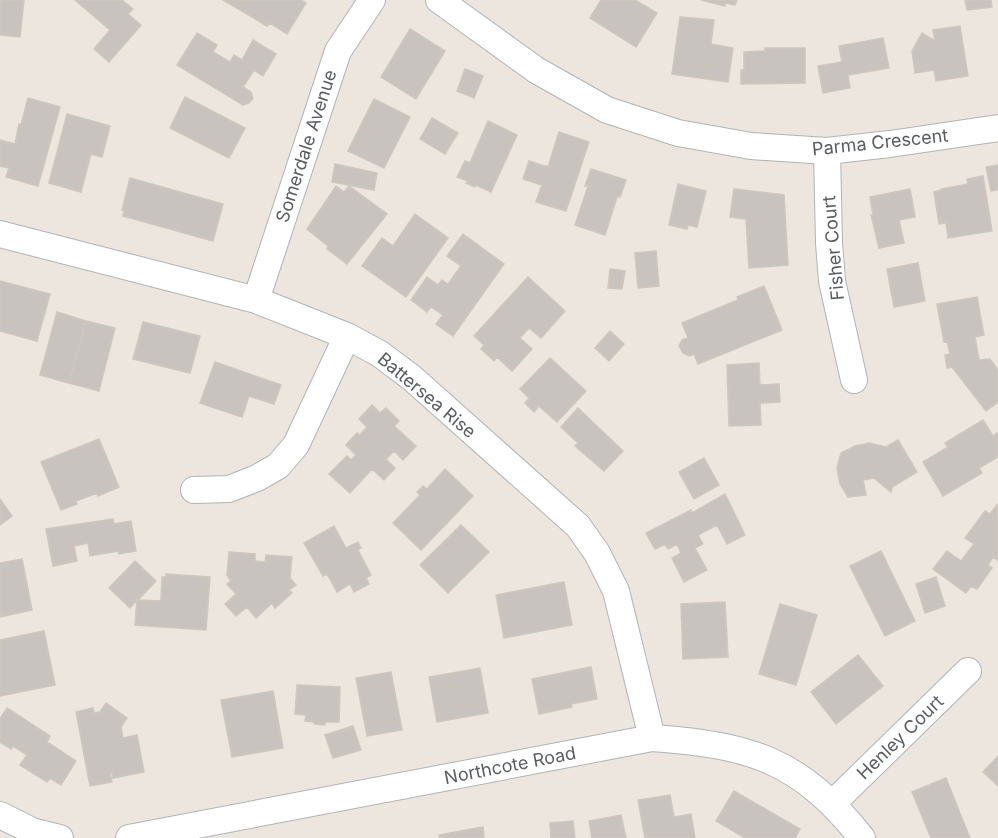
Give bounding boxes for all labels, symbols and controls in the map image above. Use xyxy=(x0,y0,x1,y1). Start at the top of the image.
street label: Somerdale Avenue xyxy=(271,67,341,225)
street label: Parma Crescent xyxy=(811,124,949,160)
street label: Fisher Court xyxy=(818,195,848,301)
street label: Battersea Rise xyxy=(374,348,480,442)
street label: Henley Court xyxy=(853,691,948,783)
street label: Northcote Road xyxy=(442,742,578,788)

